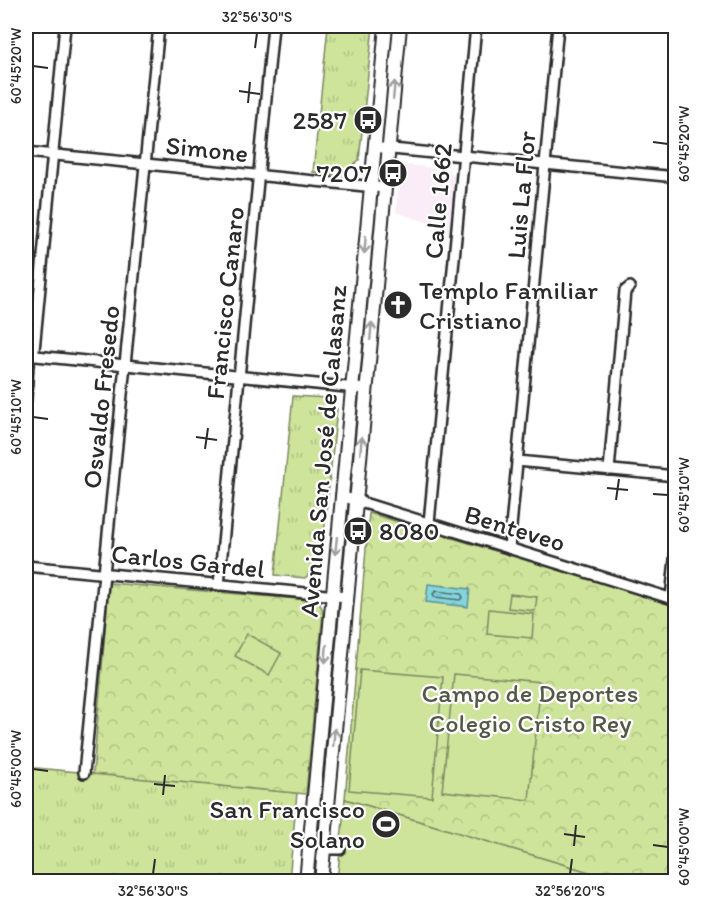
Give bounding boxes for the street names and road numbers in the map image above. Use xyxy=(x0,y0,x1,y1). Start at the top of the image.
street label: Simone xyxy=(164,129,250,169)
street label: Luis La Flor xyxy=(499,129,543,260)
street label: Calle 1662 xyxy=(417,141,459,260)
street label: Francisco Canaro xyxy=(199,205,251,401)
street label: Avenida San José de Calasanz xyxy=(293,284,353,618)
street label: Osvaldo Fresedo xyxy=(75,304,127,490)
street label: Benteveo xyxy=(461,498,569,558)
street label: Carlos Gardel xyxy=(110,537,266,585)

